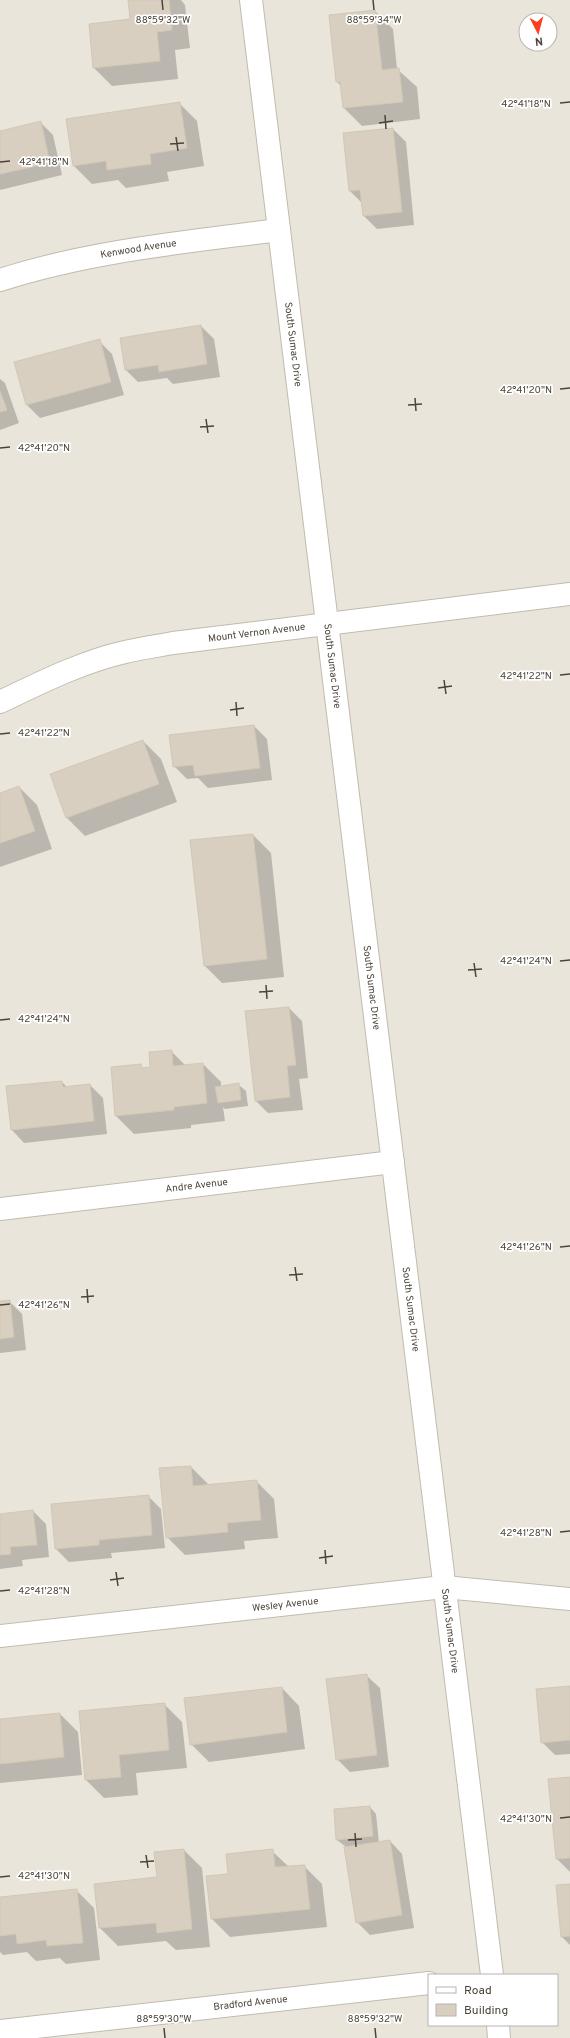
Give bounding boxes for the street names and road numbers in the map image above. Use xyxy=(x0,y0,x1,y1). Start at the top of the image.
street label: Kenwood Avenue xyxy=(99,237,177,262)
street label: South Sumac Drive xyxy=(281,301,305,388)
street label: Mount Vernon Avenue xyxy=(207,620,306,645)
street label: South Sumac Drive xyxy=(321,623,344,709)
street label: South Sumac Drive xyxy=(360,944,383,1031)
street label: Andre Avenue xyxy=(165,1175,228,1196)
street label: South Sumac Drive xyxy=(399,1266,422,1352)
street label: South Sumac Drive xyxy=(438,1588,462,1674)
street label: Wesley Avenue xyxy=(251,1594,319,1615)
street label: Bradford Avenue xyxy=(213,1992,288,2014)

